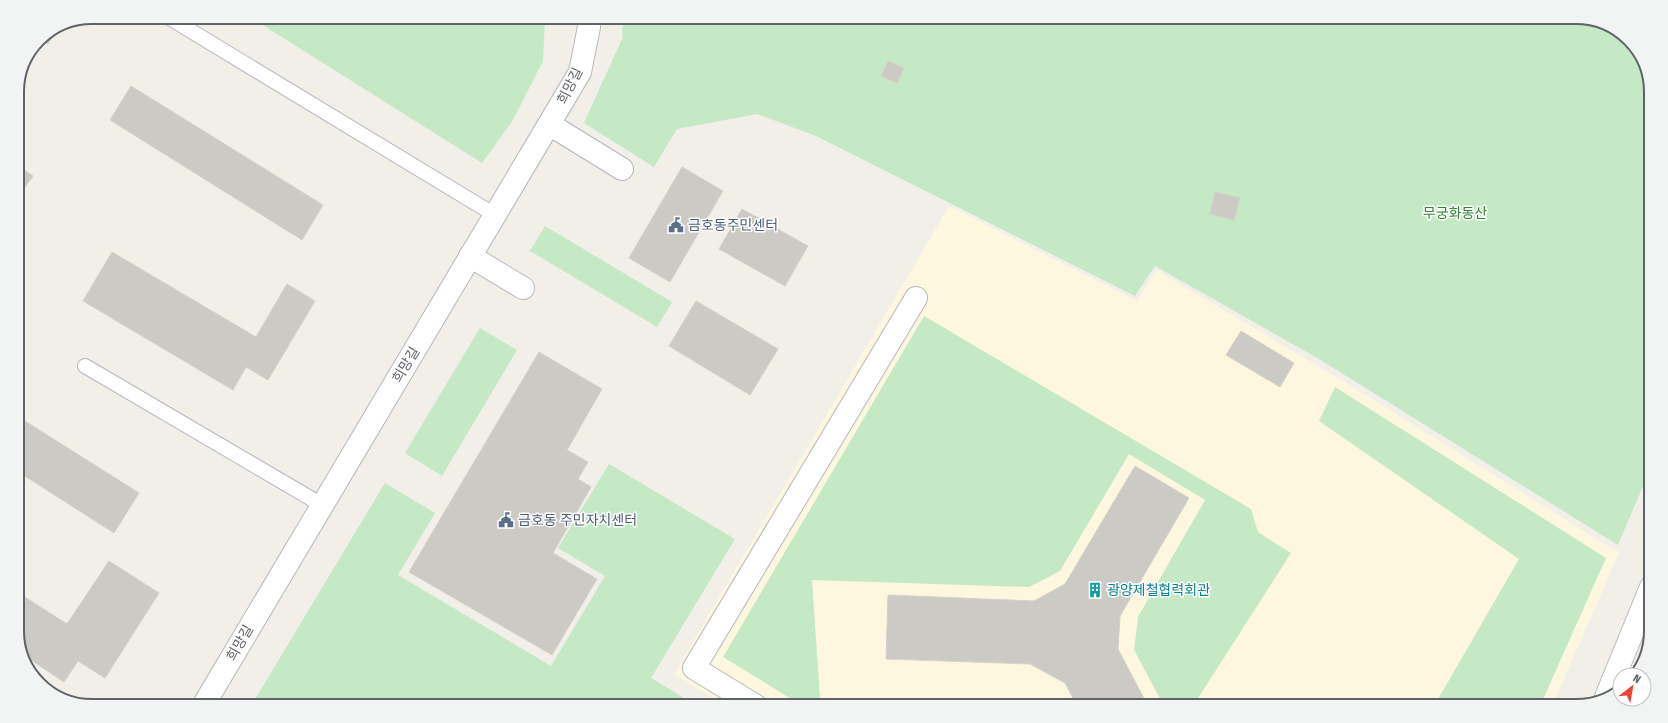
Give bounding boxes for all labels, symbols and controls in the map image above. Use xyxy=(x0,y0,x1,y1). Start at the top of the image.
street label: 희망길 xyxy=(554,65,586,107)
park label: 무궁화동산 xyxy=(1423,205,1487,222)
public building icon: 금호동주민센터 xyxy=(667,216,685,234)
place label: 금호동주민센터 xyxy=(688,217,778,234)
street label: 희망길 xyxy=(389,344,423,386)
public building icon: 금호동 주민자치센터 xyxy=(497,511,515,529)
place label: 금호동 주민자치센터 xyxy=(518,512,637,529)
building icon: 광양제철협력회관 xyxy=(1086,581,1104,599)
place label: 광양제철협력회관 xyxy=(1107,582,1210,599)
street label: 희망길 xyxy=(223,622,257,664)
north arrow xyxy=(1612,667,1652,707)
text: N xyxy=(1631,672,1643,686)

